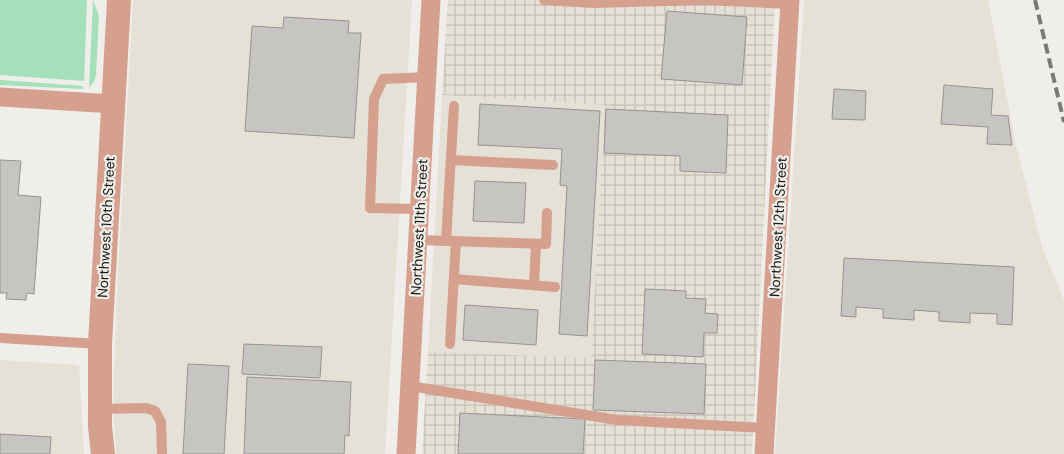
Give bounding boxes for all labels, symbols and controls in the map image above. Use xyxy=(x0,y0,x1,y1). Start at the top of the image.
street label: Northwest 10th Street xyxy=(93,156,119,298)
street label: Northwest 12th Street xyxy=(765,156,791,298)
street label: Northwest 11th Street xyxy=(406,158,432,296)

